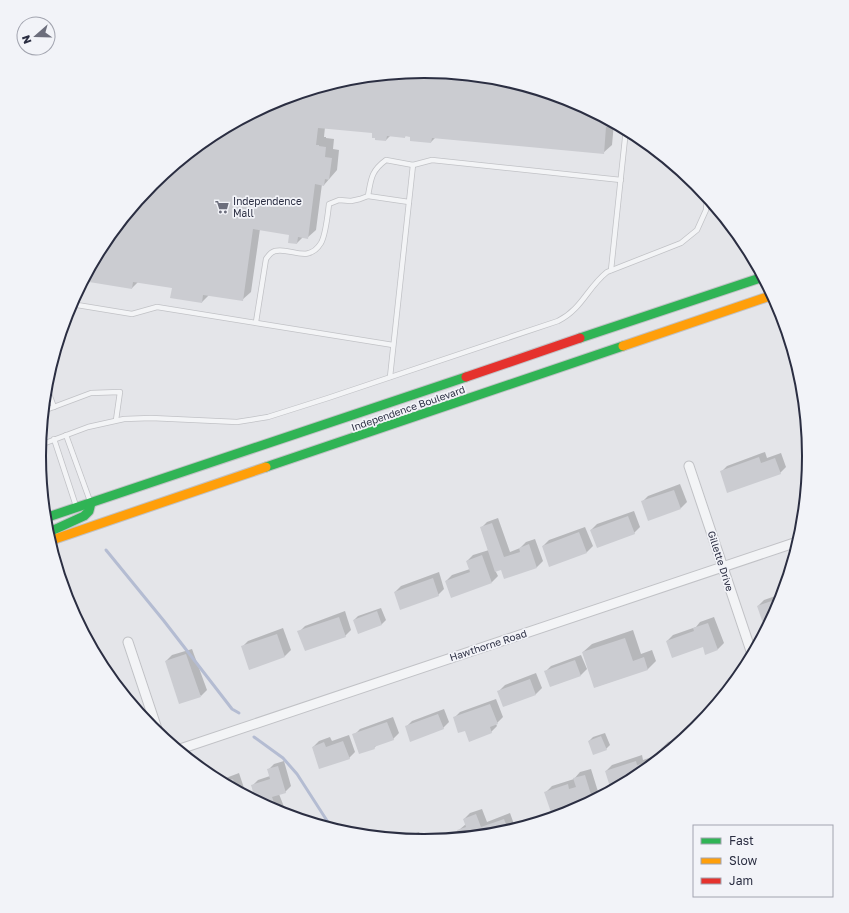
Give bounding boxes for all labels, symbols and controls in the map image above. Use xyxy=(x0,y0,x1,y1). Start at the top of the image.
north arrow xyxy=(16,16,56,56)
text: N xyxy=(19,33,34,46)
place label: Independence Mall xyxy=(233,195,302,219)
supermarket icon: Independence Mall xyxy=(214,199,230,215)
street label: Independence Boulevard xyxy=(350,383,466,433)
street label: Gillette Drive xyxy=(706,529,736,593)
street label: Hawthorne Road xyxy=(448,627,528,663)
legend xyxy=(693,825,833,897)
text: Fast xyxy=(729,833,754,848)
text: Slow xyxy=(729,853,757,868)
text: Jam xyxy=(729,873,753,888)

